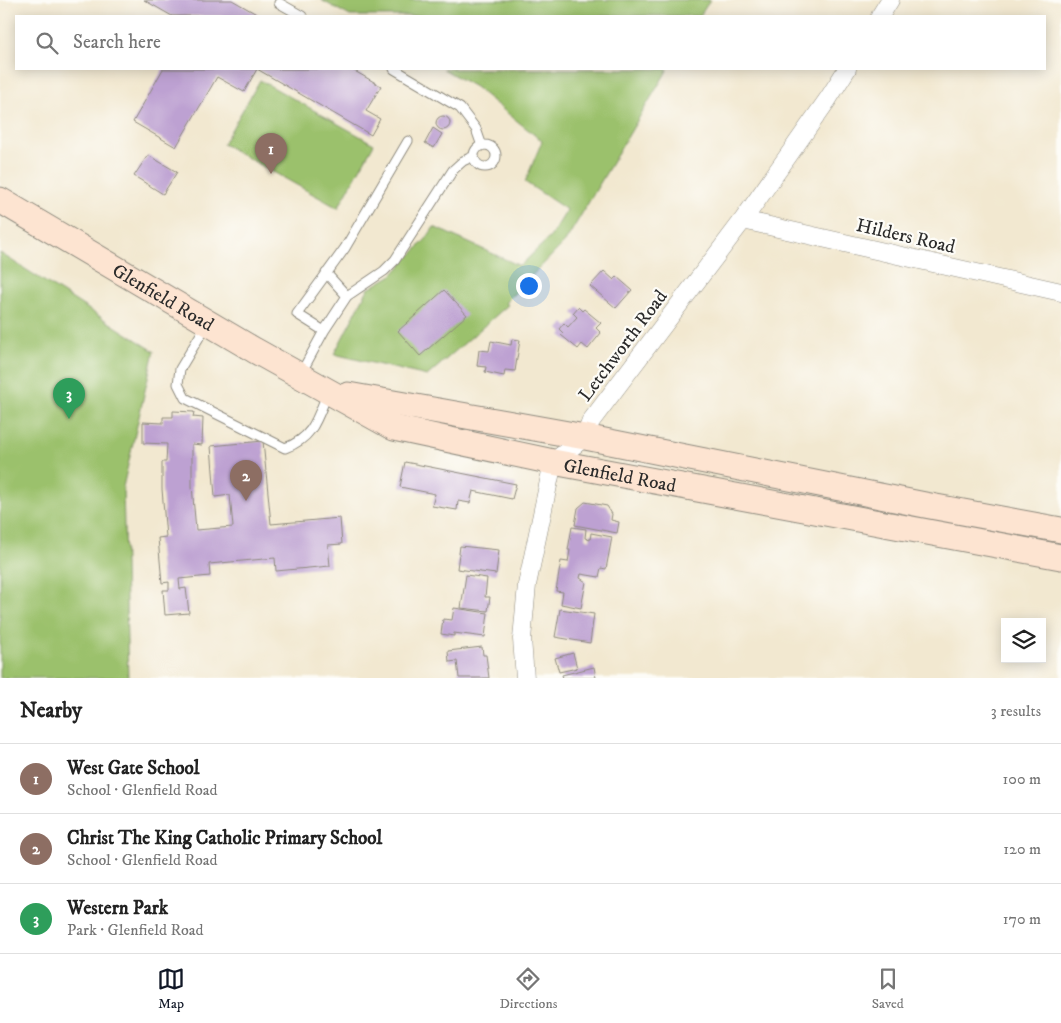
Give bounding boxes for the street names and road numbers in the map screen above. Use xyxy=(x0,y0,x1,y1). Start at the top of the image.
street label: Hilders Road xyxy=(854,214,958,259)
street label: Glenfield Road xyxy=(108,259,218,337)
street label: Letchworth Road xyxy=(574,285,673,406)
street label: Glenfield Road xyxy=(562,454,678,498)

